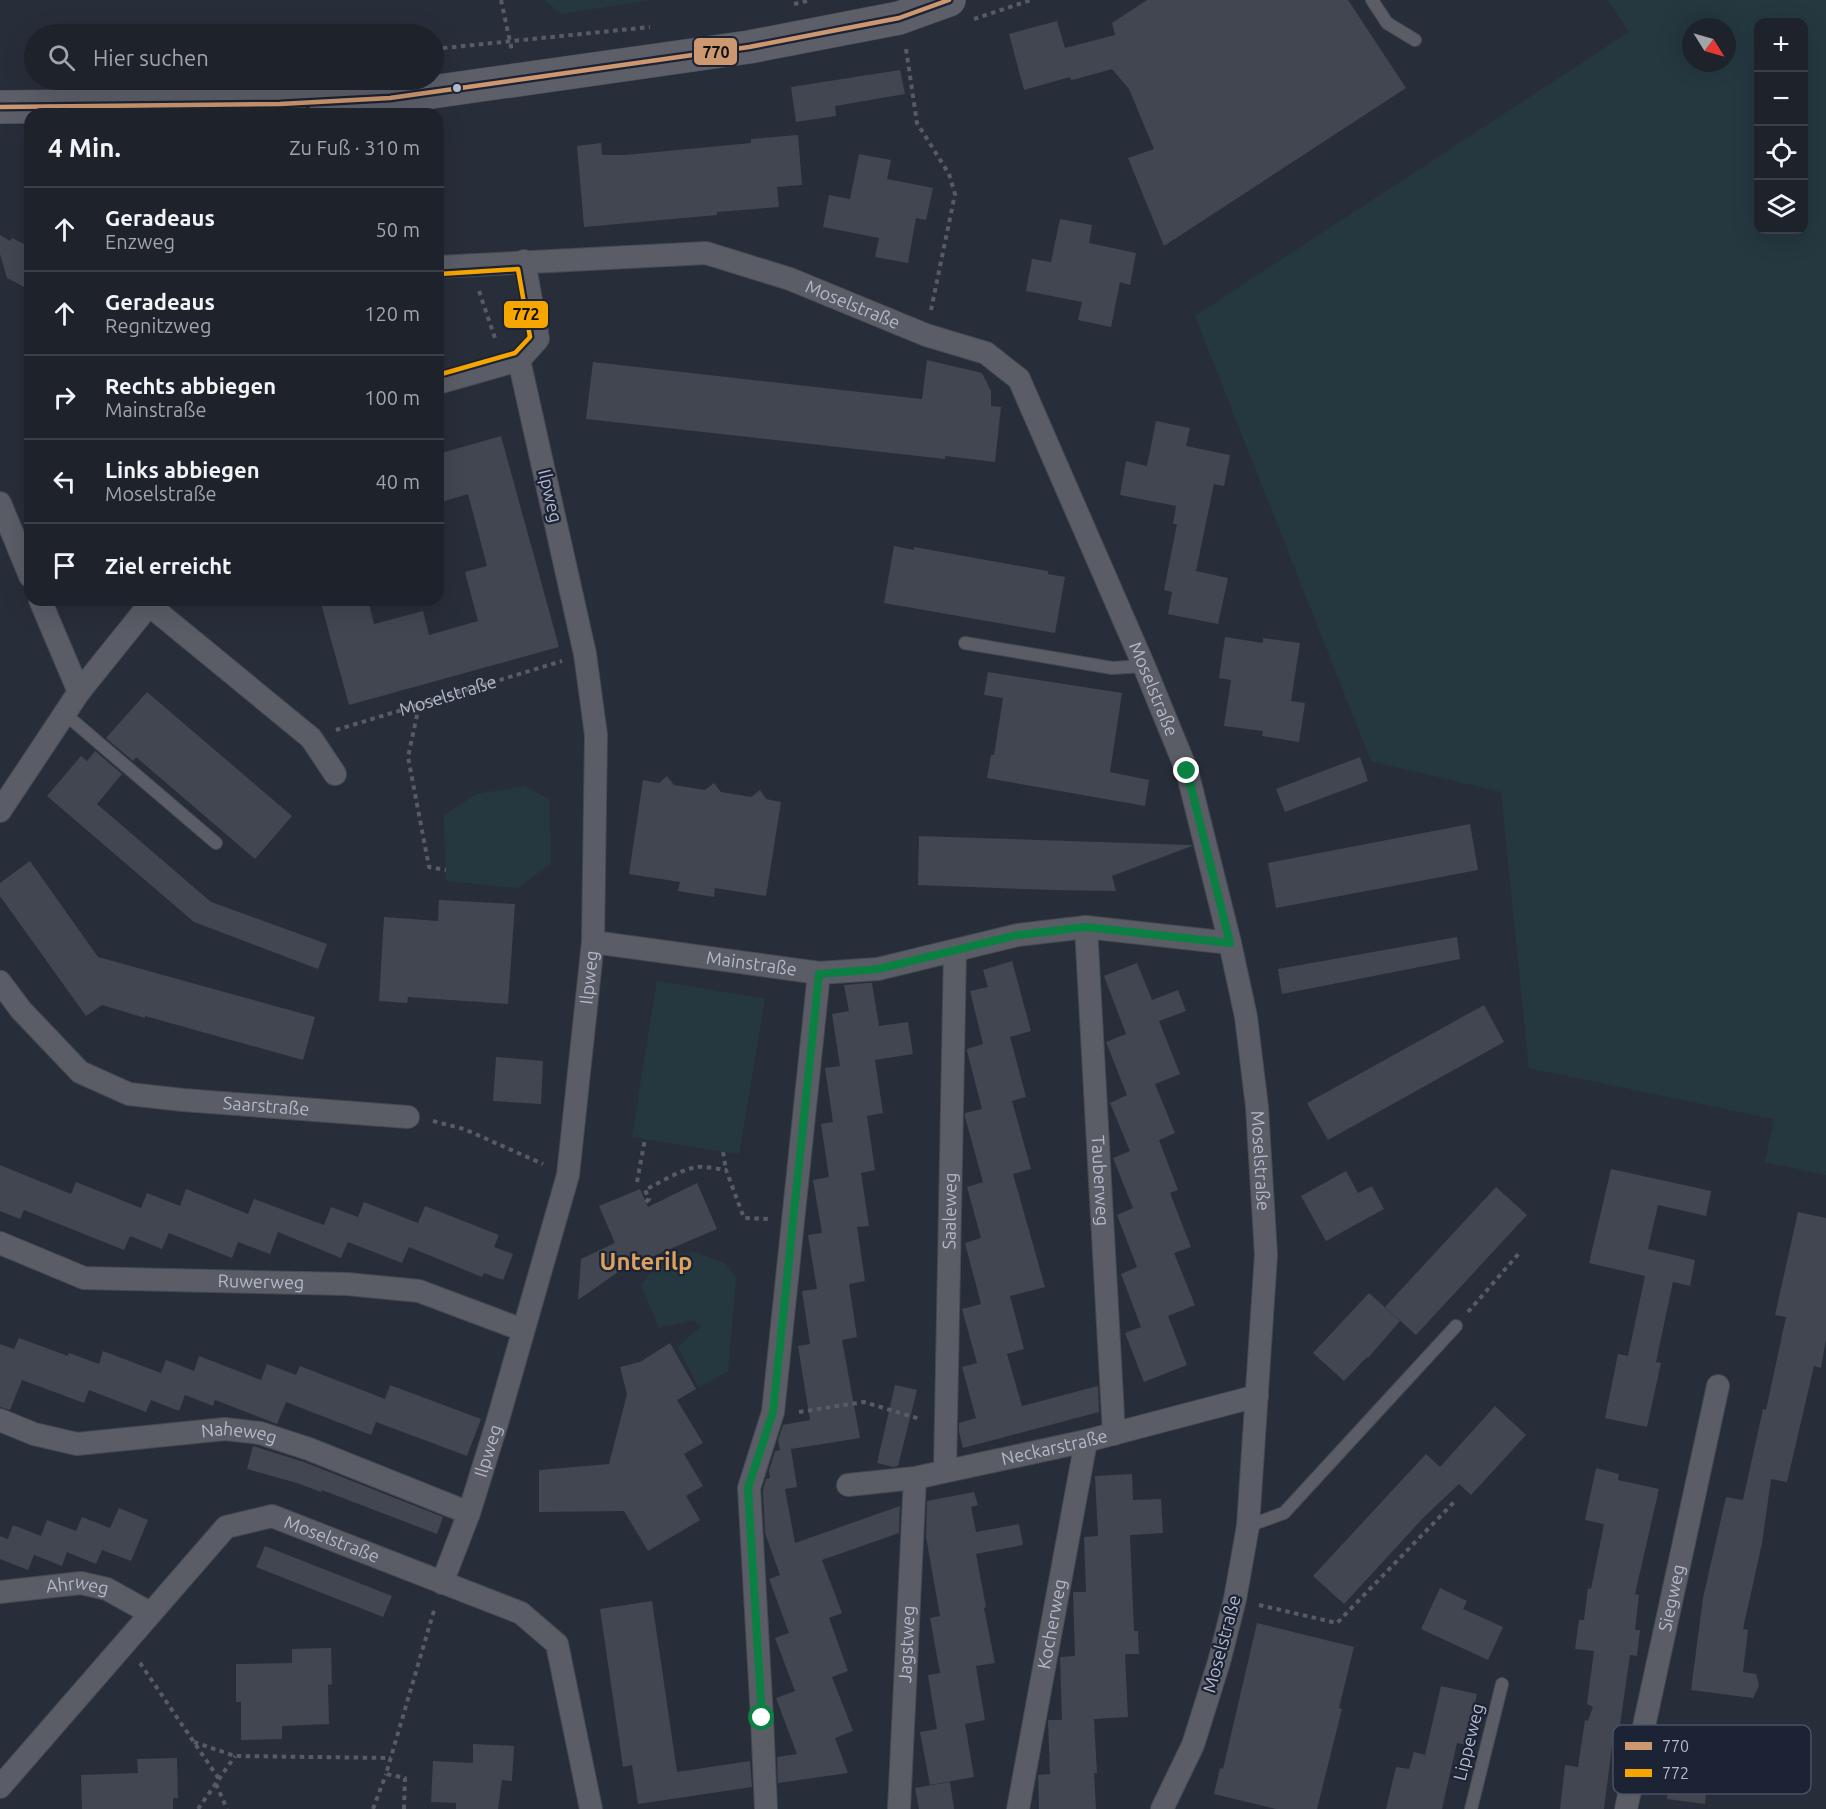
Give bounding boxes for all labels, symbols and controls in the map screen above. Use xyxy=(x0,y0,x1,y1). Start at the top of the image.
north arrow xyxy=(1682,18,1736,72)
map controls xyxy=(1754,18,1808,234)
button: + xyxy=(1754,18,1808,72)
search box xyxy=(24,24,444,90)
line badge: 770 xyxy=(693,37,738,66)
icon: search xyxy=(45,41,78,74)
text: 770 xyxy=(702,43,730,61)
text: Hier suchen xyxy=(93,45,209,70)
button: − xyxy=(1754,72,1808,126)
unlabelled marker xyxy=(451,82,463,94)
button: locate xyxy=(1754,126,1808,180)
text: 4 Min. xyxy=(48,133,121,162)
text: Zu Fuß · 310 m xyxy=(289,136,420,159)
button: layers xyxy=(1754,180,1808,234)
text: Geradeaus xyxy=(105,205,215,230)
icon: ahead xyxy=(48,213,81,246)
text: 50 m xyxy=(376,218,420,241)
text: Enzweg xyxy=(105,230,175,253)
street label: Moselstraße xyxy=(803,275,903,332)
text: Geradeaus xyxy=(105,289,215,314)
icon: ahead xyxy=(48,297,81,330)
line badge: 772 xyxy=(503,300,549,329)
text: 120 m xyxy=(364,302,420,325)
text: 772 xyxy=(512,305,540,323)
text: Regnitzweg xyxy=(105,314,211,337)
text: Rechts abbiegen xyxy=(105,373,276,398)
icon: right xyxy=(48,381,81,414)
text: 100 m xyxy=(364,386,420,409)
text: Mainstraße xyxy=(105,398,206,421)
text: Links abbiegen xyxy=(105,457,260,482)
icon: left xyxy=(48,465,81,498)
street label: Ilpweg xyxy=(535,467,567,524)
text: 40 m xyxy=(376,470,420,493)
text: Moselstraße xyxy=(105,482,217,505)
icon: arrive xyxy=(48,549,81,582)
text: Ziel erreicht xyxy=(105,553,232,578)
street label: Moselstraße xyxy=(1126,638,1183,739)
street label: Moselstraße xyxy=(397,671,499,719)
route end xyxy=(1173,757,1199,783)
street label: Mainstraße xyxy=(705,947,798,979)
street label: Ilpweg xyxy=(575,949,601,1005)
street label: Saarstraße xyxy=(222,1092,310,1119)
street label: Moselstraße xyxy=(1248,1110,1274,1211)
street label: Tauberweg xyxy=(1089,1135,1113,1226)
street label: Saaleweg xyxy=(938,1172,960,1250)
district label: Unterilp xyxy=(600,1248,692,1275)
street label: Ruwerweg xyxy=(217,1270,305,1292)
street label: Naheweg xyxy=(200,1418,280,1447)
street label: Ilpweg xyxy=(470,1422,505,1479)
street label: Neckarstraße xyxy=(999,1425,1109,1468)
street label: Moselstraße xyxy=(282,1511,383,1566)
street label: Siegweg xyxy=(1654,1562,1688,1633)
street label: Ahrweg xyxy=(45,1571,111,1598)
street label: Kocherweg xyxy=(1033,1577,1069,1671)
street label: Moselstraße xyxy=(1198,1593,1244,1695)
street label: Jagstweg xyxy=(894,1605,918,1683)
street label: Lippeweg xyxy=(1449,1701,1487,1782)
route start xyxy=(748,1704,774,1730)
legend xyxy=(1613,1725,1811,1794)
text: 770 xyxy=(1662,1737,1689,1755)
text: 772 xyxy=(1662,1764,1689,1782)

